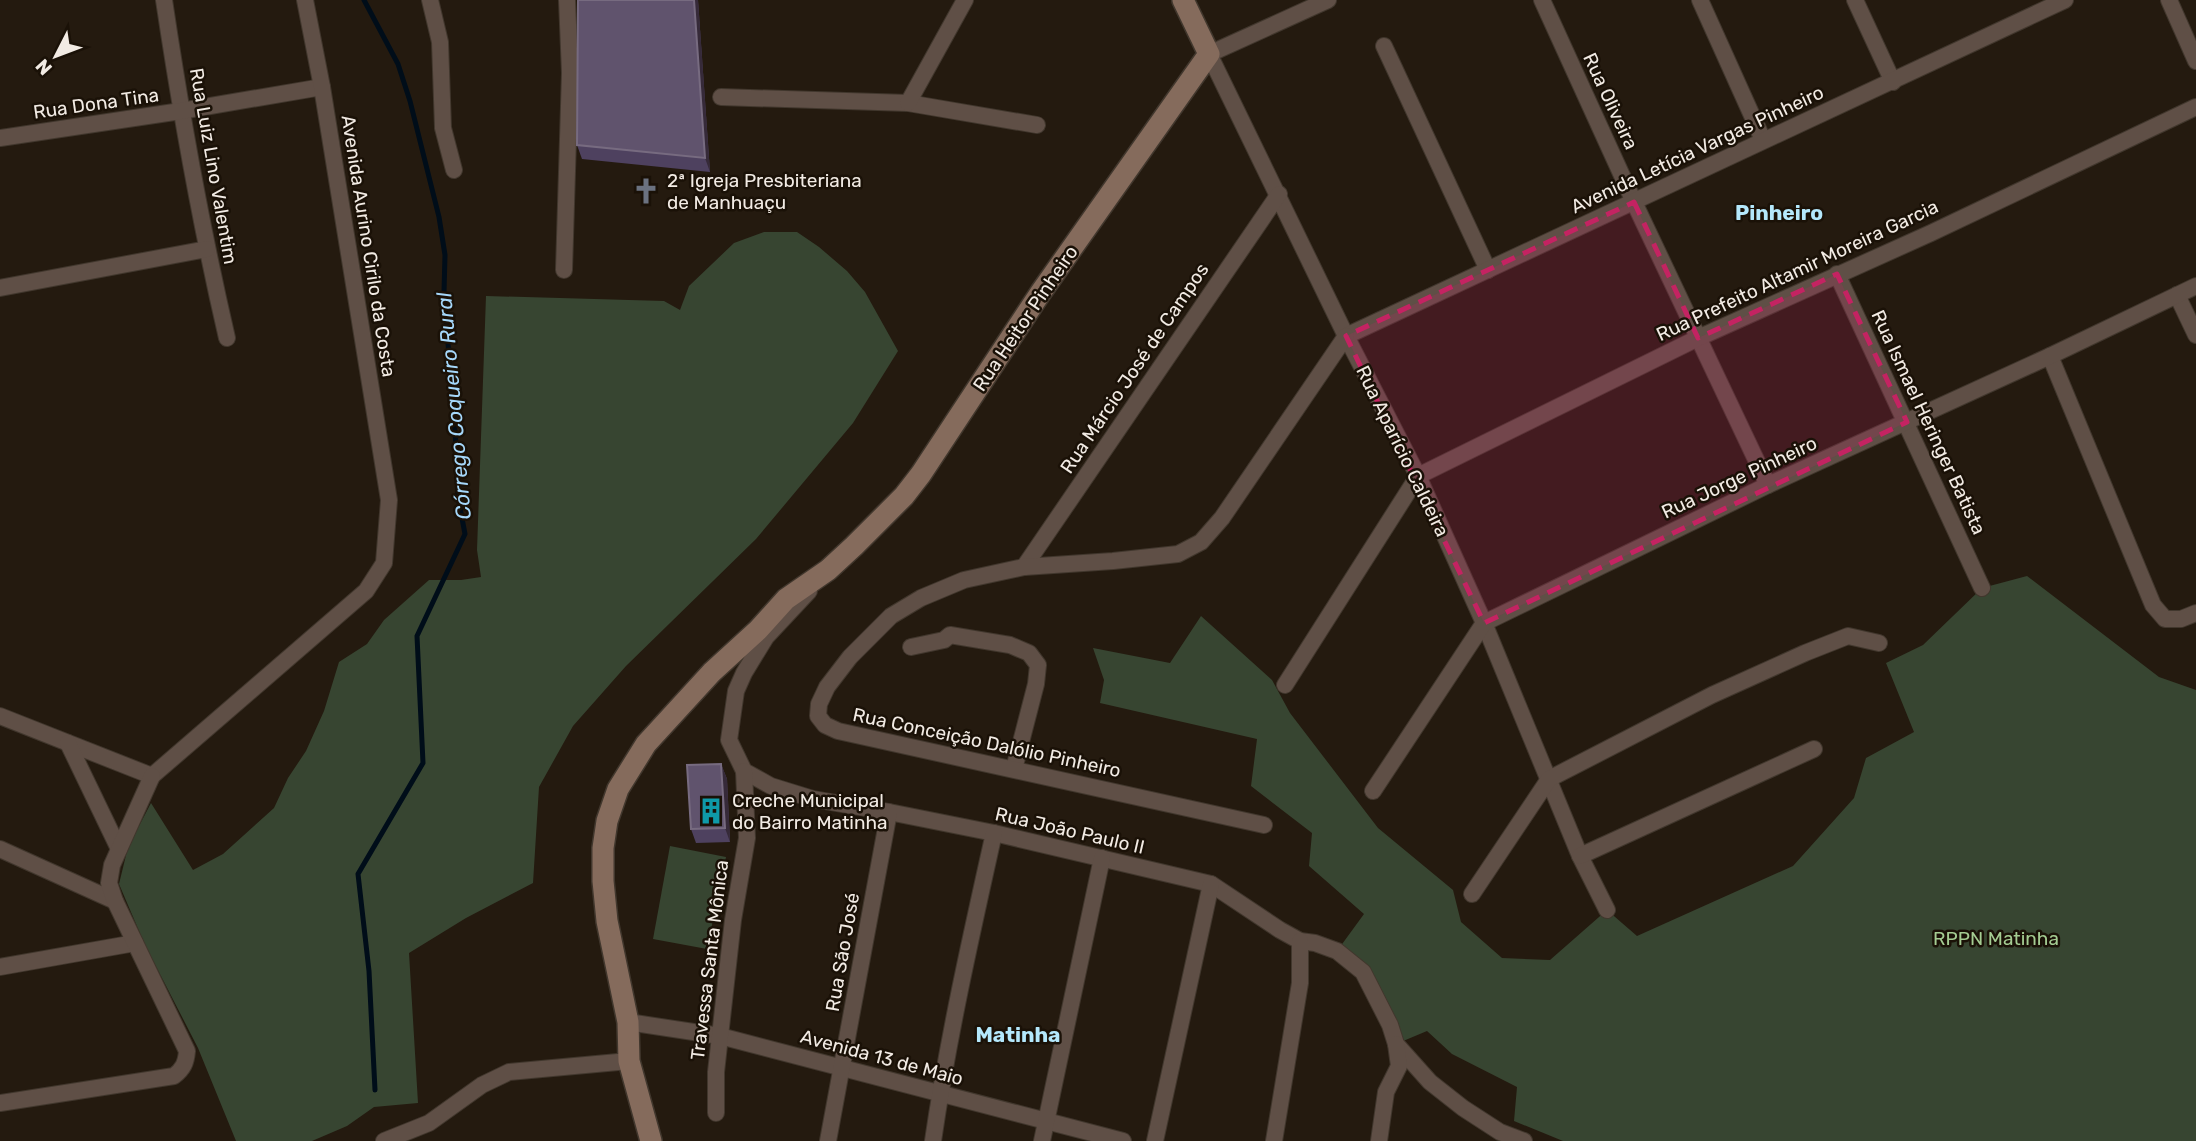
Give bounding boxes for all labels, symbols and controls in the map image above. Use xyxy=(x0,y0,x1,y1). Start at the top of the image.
north arrow xyxy=(21,21,91,91)
street label: Rua Oliveira xyxy=(1578,49,1643,153)
text: N xyxy=(31,54,57,80)
street label: Rua Luiz Lino Valentim xyxy=(185,66,242,266)
street label: Avenida Letícia Vargas Pinheiro xyxy=(1567,80,1827,218)
street label: Rua Dona Tina xyxy=(32,83,160,124)
street label: Avenida Aurino Cirilo da Costa xyxy=(336,114,401,379)
place label: 2ª Igreja Presbiteriana de Manhuaçu xyxy=(667,169,862,214)
church icon: 2ª Igreja Presbiteriana de Manhuaçu xyxy=(631,176,661,206)
street label: Rua Prefeito Altamir Moreira Garcia xyxy=(1653,195,1942,346)
district label: Pinheiro xyxy=(1735,200,1823,226)
street label: Rua Heitor Pinheiro xyxy=(968,241,1083,395)
street label: Rua Márcio José de Campos xyxy=(1055,259,1214,478)
water label: Córrego Coqueiro Rural xyxy=(431,290,476,521)
street label: Rua Ismael Heringer Batista xyxy=(1866,306,1991,538)
street label: Rua Aparício Caldeira xyxy=(1351,362,1454,540)
street label: Rua Jorge Pinheiro xyxy=(1658,431,1821,524)
street label: Rua Conceição Dalólio Pinheiro xyxy=(851,703,1123,782)
place label: Creche Municipal do Bairro Matinha xyxy=(732,789,888,834)
building icon: Creche Municipal do Bairro Matinha xyxy=(696,796,726,826)
street label: Rua João Paulo II xyxy=(993,802,1147,859)
street label: Travessa Santa Mônica xyxy=(686,859,733,1061)
street label: Rua São José xyxy=(821,891,864,1013)
park label: RPPN Matinha xyxy=(1933,927,2059,950)
district label: Matinha xyxy=(975,1022,1061,1047)
street label: Avenida 13 de Maio xyxy=(798,1025,966,1090)

